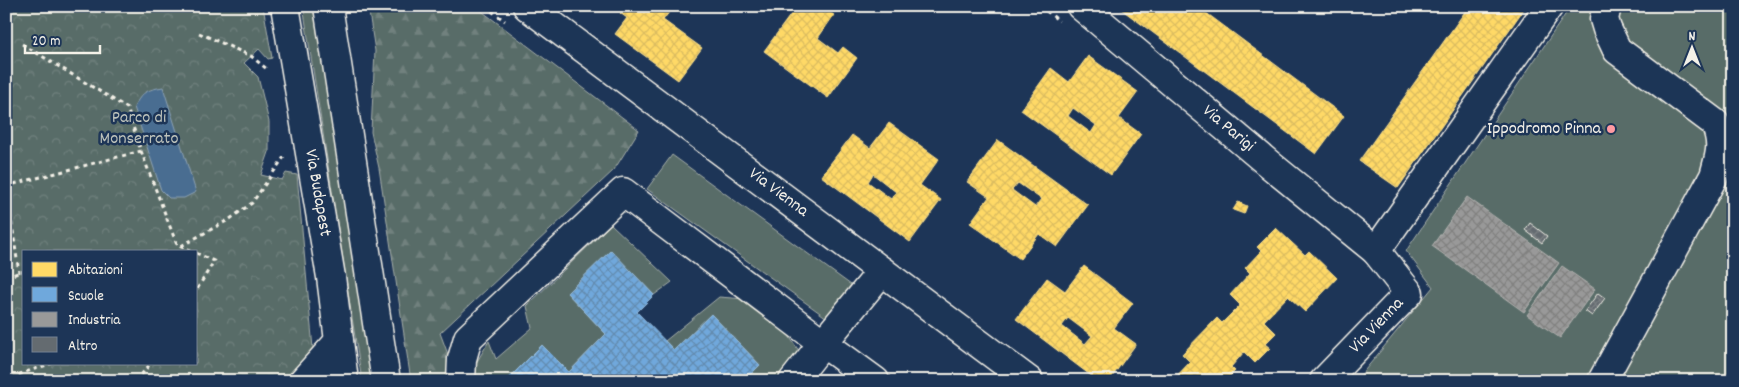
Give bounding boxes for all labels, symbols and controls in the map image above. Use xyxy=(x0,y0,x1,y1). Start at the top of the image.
scale bar xyxy=(25,22,100,54)
north arrow xyxy=(1666,22,1716,72)
text: N xyxy=(1689,27,1696,47)
text: 20 m xyxy=(32,31,60,53)
street label: Via Parigi xyxy=(1196,99,1260,159)
park label: Parco di Monserrato xyxy=(100,106,178,152)
place label: Ippodromo Pinna xyxy=(1487,117,1602,142)
marker: Ippodromo Pinna xyxy=(1605,123,1617,135)
street label: Via Budapest xyxy=(297,147,337,239)
street label: Via Vienna xyxy=(743,162,814,224)
legend xyxy=(22,250,198,364)
text: Abitazioni xyxy=(68,260,123,282)
text: Scuole xyxy=(68,286,104,308)
street label: Via Vienna xyxy=(1344,292,1411,360)
text: Industria xyxy=(68,310,121,332)
text: Altro xyxy=(68,336,98,358)

